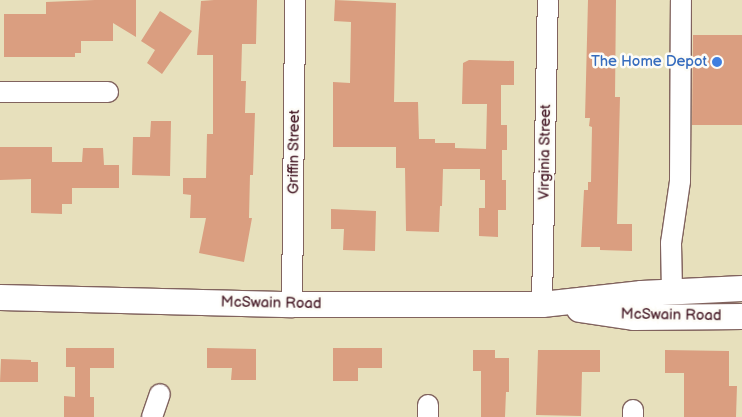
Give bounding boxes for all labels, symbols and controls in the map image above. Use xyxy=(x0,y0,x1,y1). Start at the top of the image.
place label: The Home Depot xyxy=(591,53,707,71)
marker: The Home Depot xyxy=(711,56,723,68)
street label: Virginia Street xyxy=(535,104,555,200)
street label: Griffin Street xyxy=(284,110,304,194)
street label: McSwain Road xyxy=(220,293,322,313)
street label: McSwain Road xyxy=(620,305,722,325)

